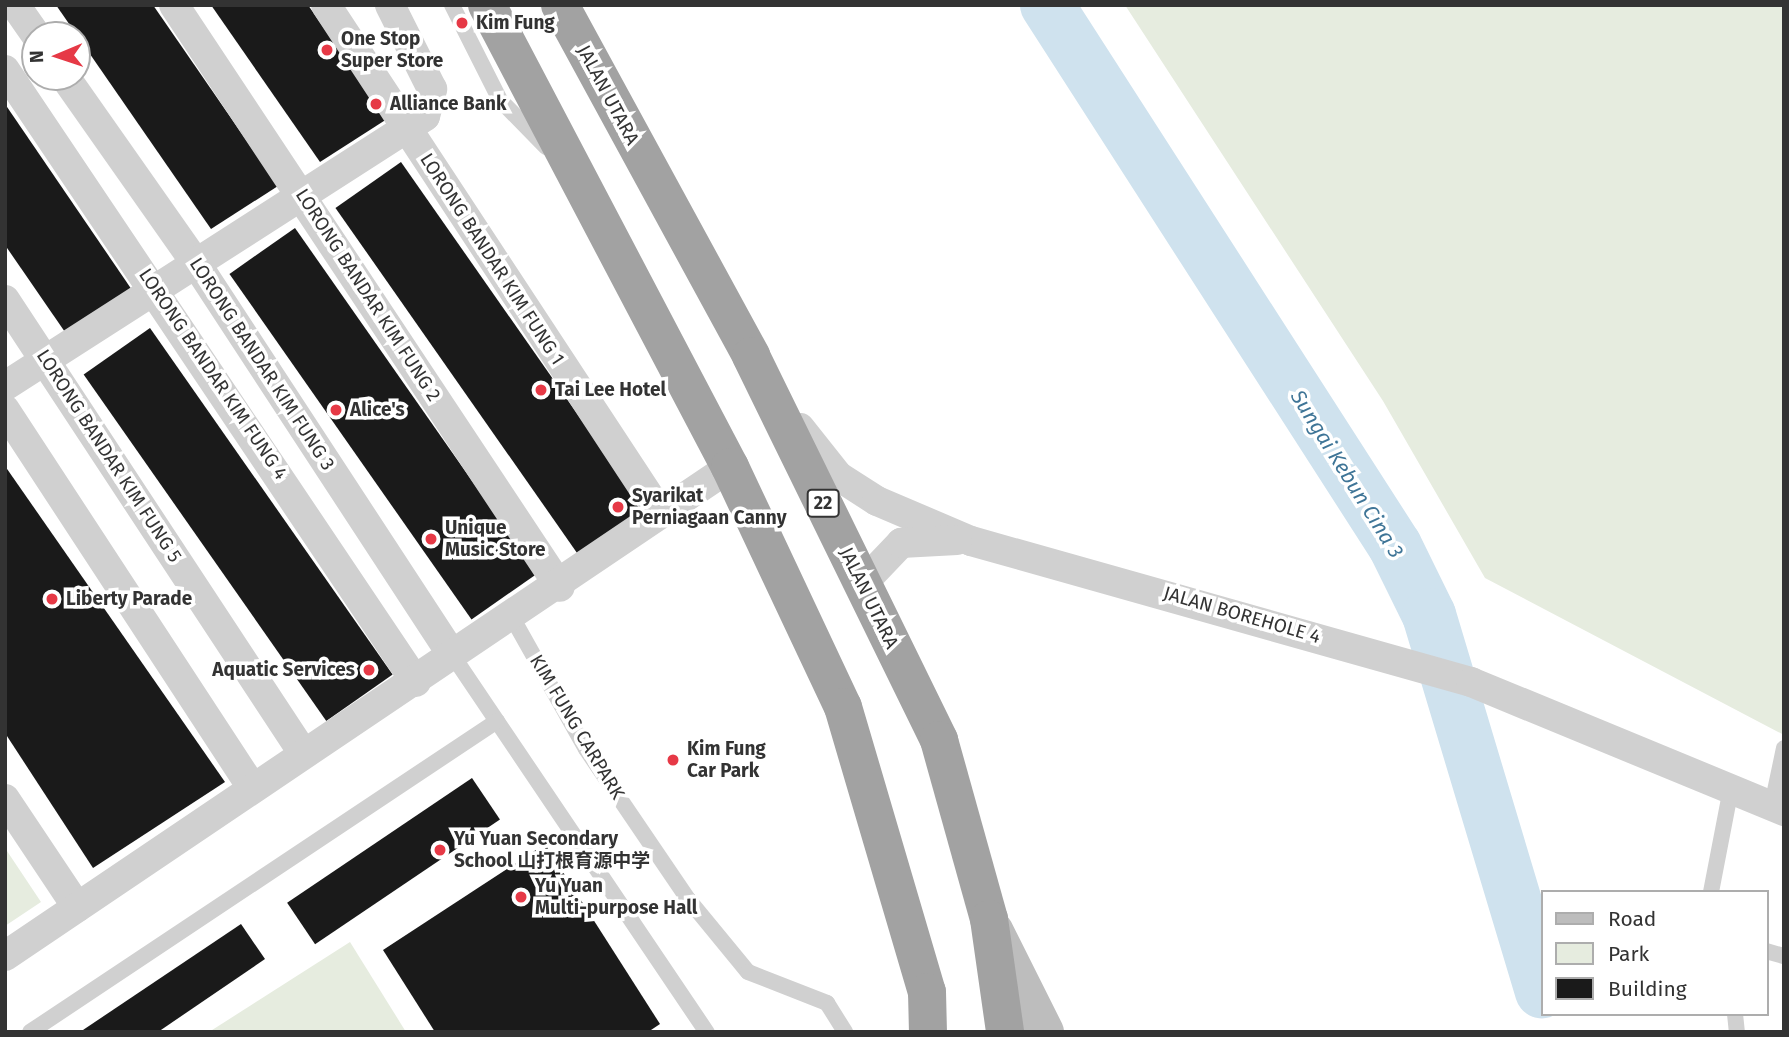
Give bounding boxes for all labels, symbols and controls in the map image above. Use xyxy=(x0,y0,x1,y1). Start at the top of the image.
place label: Kim Fung xyxy=(476,12,555,34)
marker: Kim Fung xyxy=(454,15,470,31)
north arrow xyxy=(21,21,91,91)
place label: One Stop Super Store xyxy=(341,28,443,72)
street label: JALAN UTARA xyxy=(572,41,644,149)
marker: One Stop Super Store xyxy=(319,42,335,58)
text: N xyxy=(25,50,48,63)
place label: Alliance Bank xyxy=(390,93,507,115)
marker: Alliance Bank xyxy=(368,96,384,112)
street label: LORONG BANDAR KIM FUNG 1 xyxy=(415,149,569,369)
street label: LORONG BANDAR KIM FUNG 2 xyxy=(291,184,445,406)
street label: LORONG BANDAR KIM FUNG 3 xyxy=(185,253,339,475)
street label: LORONG BANDAR KIM FUNG 4 xyxy=(134,264,292,484)
street label: LORONG BANDAR KIM FUNG 5 xyxy=(32,345,186,567)
place label: Tai Lee Hotel xyxy=(555,379,666,401)
marker: Tai Lee Hotel xyxy=(533,382,549,398)
water label: Sungai Kebun Cina 3 xyxy=(1285,385,1409,563)
place label: Alice's xyxy=(350,399,405,421)
marker: Alice's xyxy=(328,402,344,418)
place label: Syarikat Perniagaan Canny xyxy=(632,485,787,529)
road number: 22 xyxy=(806,489,840,518)
marker: Syarikat Perniagaan Canny xyxy=(610,499,626,515)
place label: Unique Music Store xyxy=(445,517,545,561)
marker: Unique Music Store xyxy=(423,531,439,547)
street label: JALAN UTARA xyxy=(835,544,903,652)
street label: JALAN BOREHOLE 4 xyxy=(1161,582,1323,648)
place label: Liberty Parade xyxy=(66,588,192,610)
marker: Liberty Parade xyxy=(44,591,60,607)
street label: KIM FUNG CARPARK xyxy=(525,650,629,804)
place label: Aquatic Services xyxy=(212,659,355,681)
marker: Aquatic Services xyxy=(361,662,377,678)
place label: Kim Fung Car Park xyxy=(687,738,766,782)
marker: Kim Fung Car Park xyxy=(665,752,681,768)
place label: Yu Yuan Secondary School 山打根育源中学 xyxy=(454,828,650,872)
marker: Yu Yuan Secondary School 山打根育源中学 xyxy=(432,842,448,858)
place label: Yu Yuan Multi-purpose Hall xyxy=(535,875,697,919)
marker: Yu Yuan Multi-purpose Hall xyxy=(513,889,529,905)
legend xyxy=(1540,890,1768,1016)
text: Road xyxy=(1608,906,1656,932)
text: Park xyxy=(1608,941,1649,967)
text: Building xyxy=(1608,976,1687,1002)

